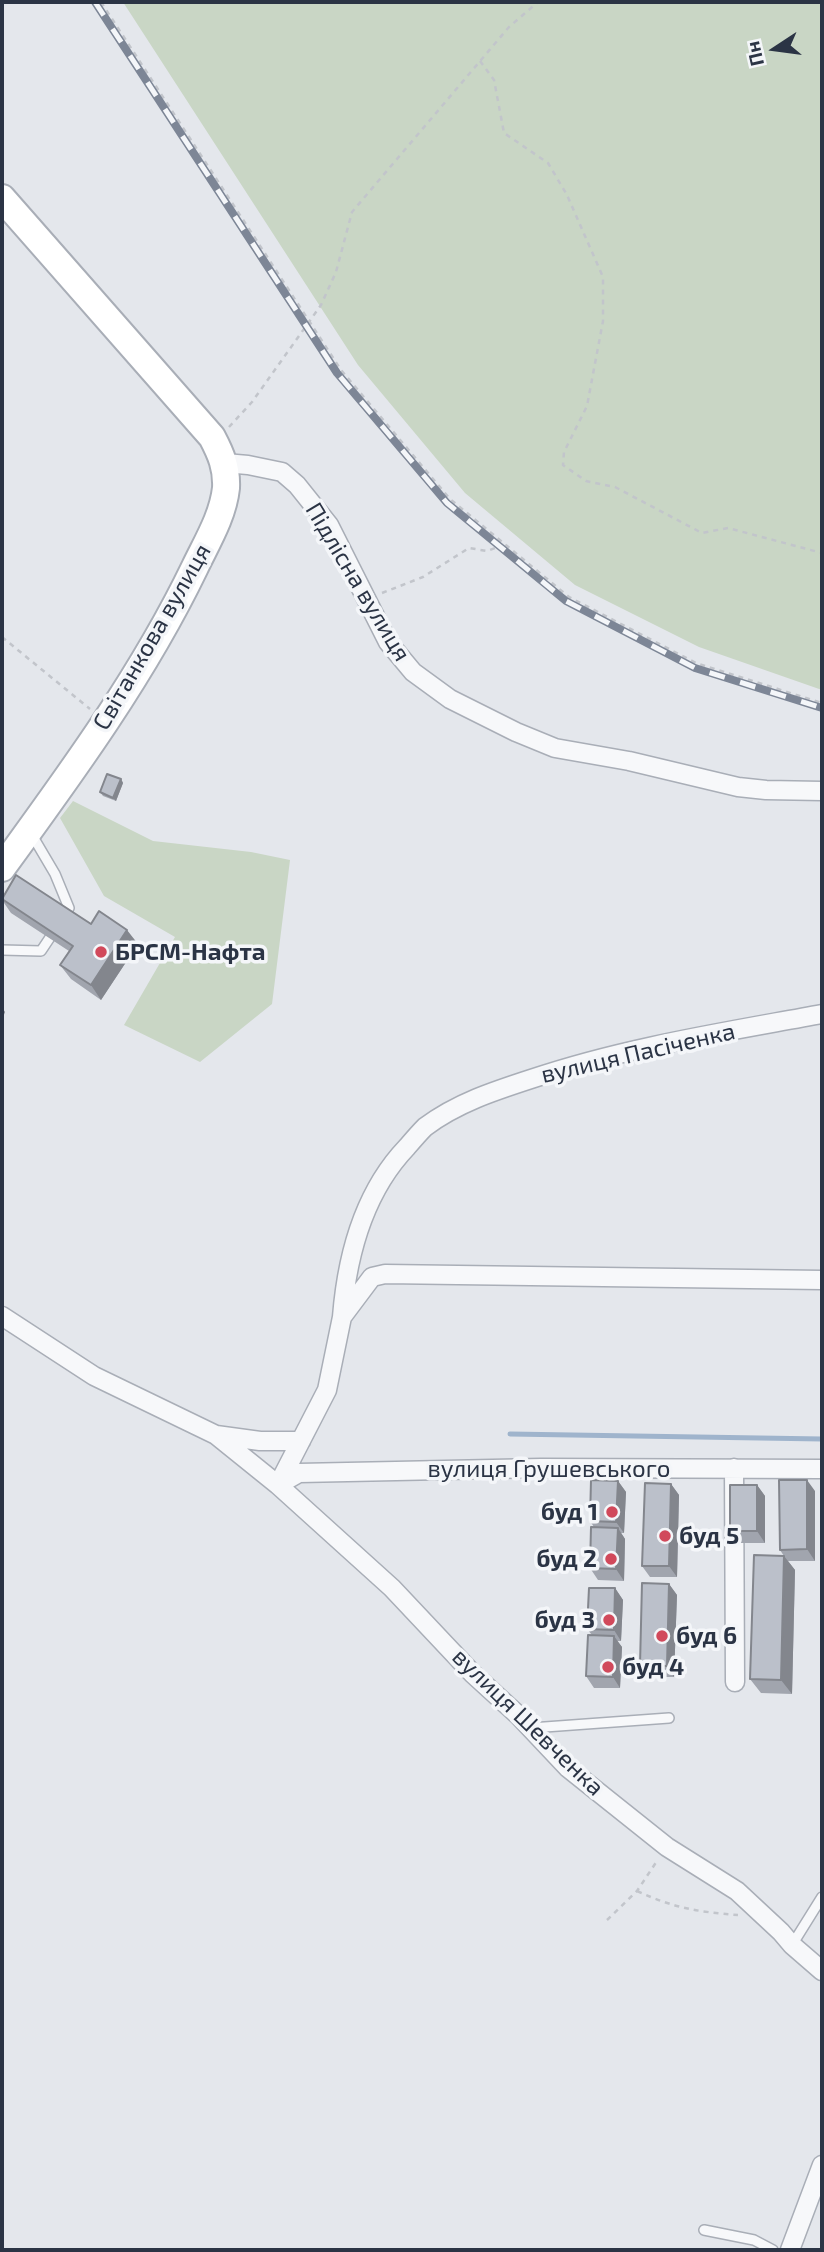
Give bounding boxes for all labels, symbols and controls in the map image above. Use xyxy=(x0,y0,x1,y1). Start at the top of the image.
north arrow xyxy=(740,14,810,84)
text: Пн xyxy=(740,39,768,68)
street label: Підлісна вулиця xyxy=(299,497,417,667)
street label: Світанкова вулиця xyxy=(87,539,217,735)
place label: БРСМ-Нафта xyxy=(115,938,265,966)
marker: БРСМ-Нафта xyxy=(93,944,109,960)
street label: вулиця Пасіченка xyxy=(538,1017,738,1089)
street label: вулиця Грушевського xyxy=(428,1455,670,1483)
place label: буд 1 xyxy=(541,1498,598,1526)
marker: буд 1 xyxy=(604,1504,620,1520)
place label: буд 5 xyxy=(679,1522,739,1550)
marker: буд 5 xyxy=(657,1528,673,1544)
place label: буд 2 xyxy=(536,1545,597,1573)
marker: буд 2 xyxy=(603,1551,619,1567)
place label: буд 3 xyxy=(534,1606,595,1634)
marker: буд 3 xyxy=(601,1612,617,1628)
place label: буд 6 xyxy=(676,1622,737,1650)
marker: буд 6 xyxy=(654,1628,670,1644)
street label: вулиця Шевченка xyxy=(446,1642,610,1802)
place label: буд 4 xyxy=(622,1653,684,1681)
marker: буд 4 xyxy=(600,1659,616,1675)

